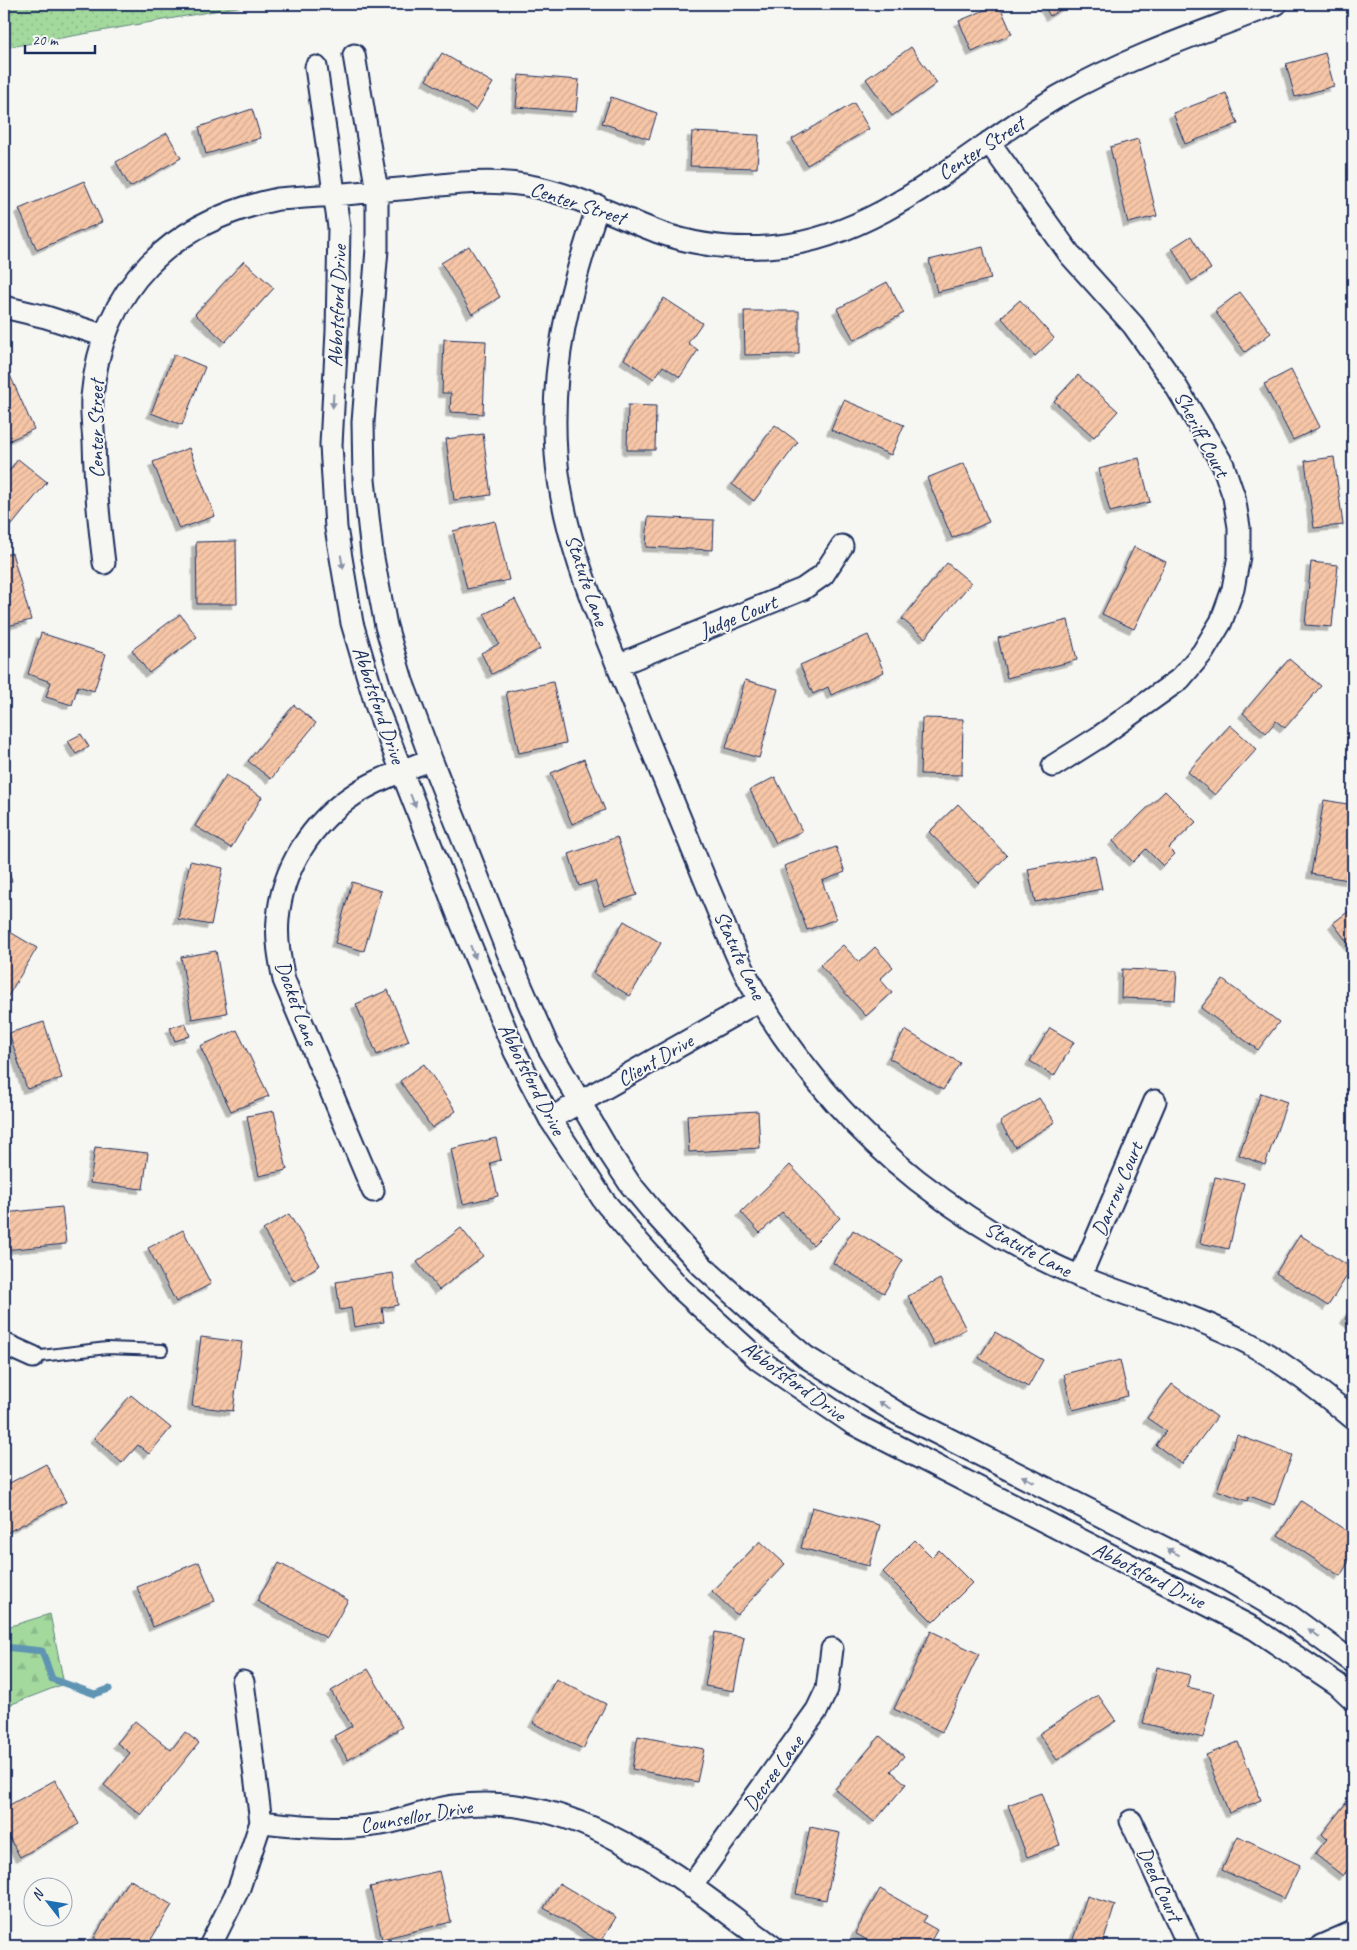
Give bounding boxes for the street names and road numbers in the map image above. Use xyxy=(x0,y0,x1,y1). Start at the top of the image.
street label: Center Street xyxy=(933,109,1032,186)
street label: Center Street xyxy=(527,175,632,232)
street label: Abbotsford Drive xyxy=(322,242,352,368)
street label: Center Street xyxy=(83,377,109,478)
street label: Sheriff Court xyxy=(1168,386,1236,483)
street label: Statute Lane xyxy=(559,531,615,630)
street label: Judge Court xyxy=(695,588,782,644)
street label: Abbotsford Drive xyxy=(347,643,412,769)
street label: Statute Lane xyxy=(708,907,772,1004)
street label: Docket Lane xyxy=(270,957,325,1051)
street label: Abbotsford Drive xyxy=(493,1019,572,1141)
street label: Client Drive xyxy=(612,1027,699,1092)
street label: Darrow Court xyxy=(1086,1136,1149,1240)
street label: Statute Lane xyxy=(980,1215,1077,1283)
street label: Abbotsford Drive xyxy=(737,1335,853,1429)
street label: Abbotsford Drive xyxy=(1089,1536,1211,1615)
street label: Decree Lane xyxy=(737,1729,810,1816)
street label: Counsellor Drive xyxy=(358,1793,475,1839)
street label: Deed Court xyxy=(1131,1843,1190,1928)

